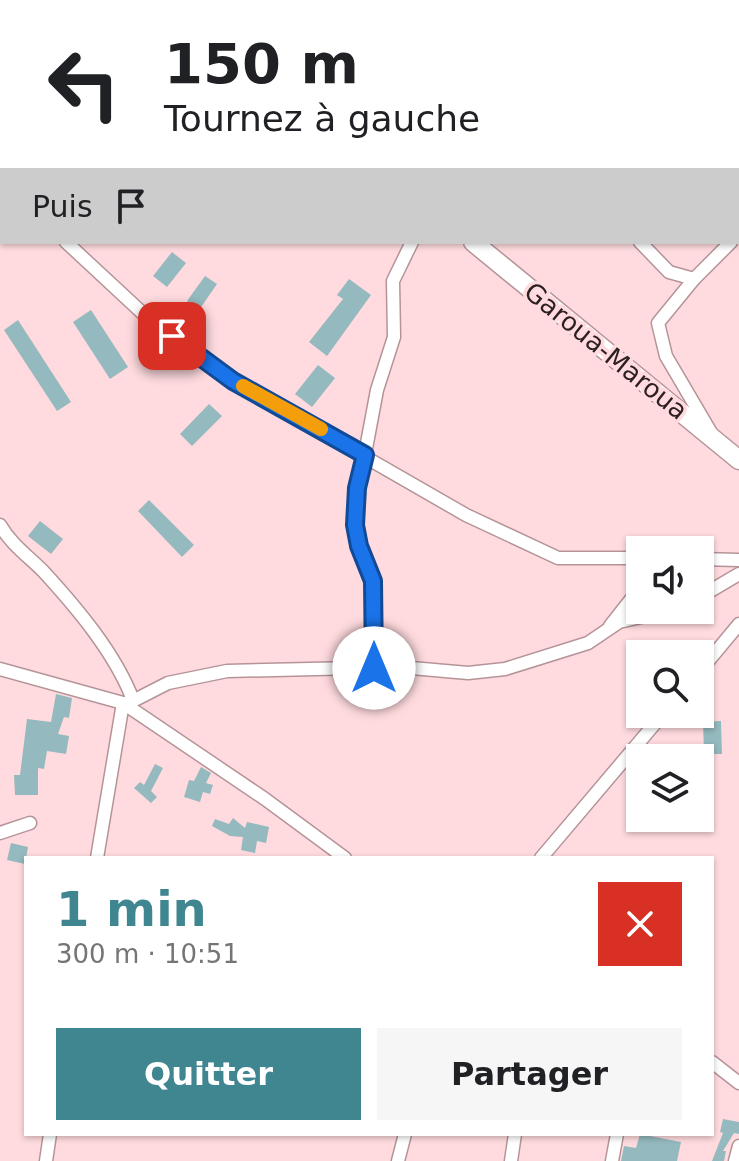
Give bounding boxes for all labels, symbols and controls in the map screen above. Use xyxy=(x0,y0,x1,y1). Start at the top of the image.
text: 150 m xyxy=(164,31,359,96)
icon: left xyxy=(32,32,136,136)
text: Tournez à gauche xyxy=(164,98,480,139)
icon: arrive xyxy=(109,184,153,228)
text: Puis xyxy=(32,189,93,224)
street label: Garoua-Maroua xyxy=(519,276,693,426)
pin xyxy=(138,302,206,370)
icon: arrive xyxy=(150,314,194,358)
map controls xyxy=(626,536,714,832)
button: sound xyxy=(626,536,714,624)
position arrow xyxy=(332,626,416,710)
button: search xyxy=(626,640,714,728)
button: layers xyxy=(626,744,714,832)
text: 1 min xyxy=(56,881,207,937)
button: close xyxy=(598,882,682,966)
text: 300 m · 10:51 xyxy=(56,939,239,969)
button: Quitter xyxy=(56,1028,361,1120)
button: Partager xyxy=(377,1028,682,1120)

